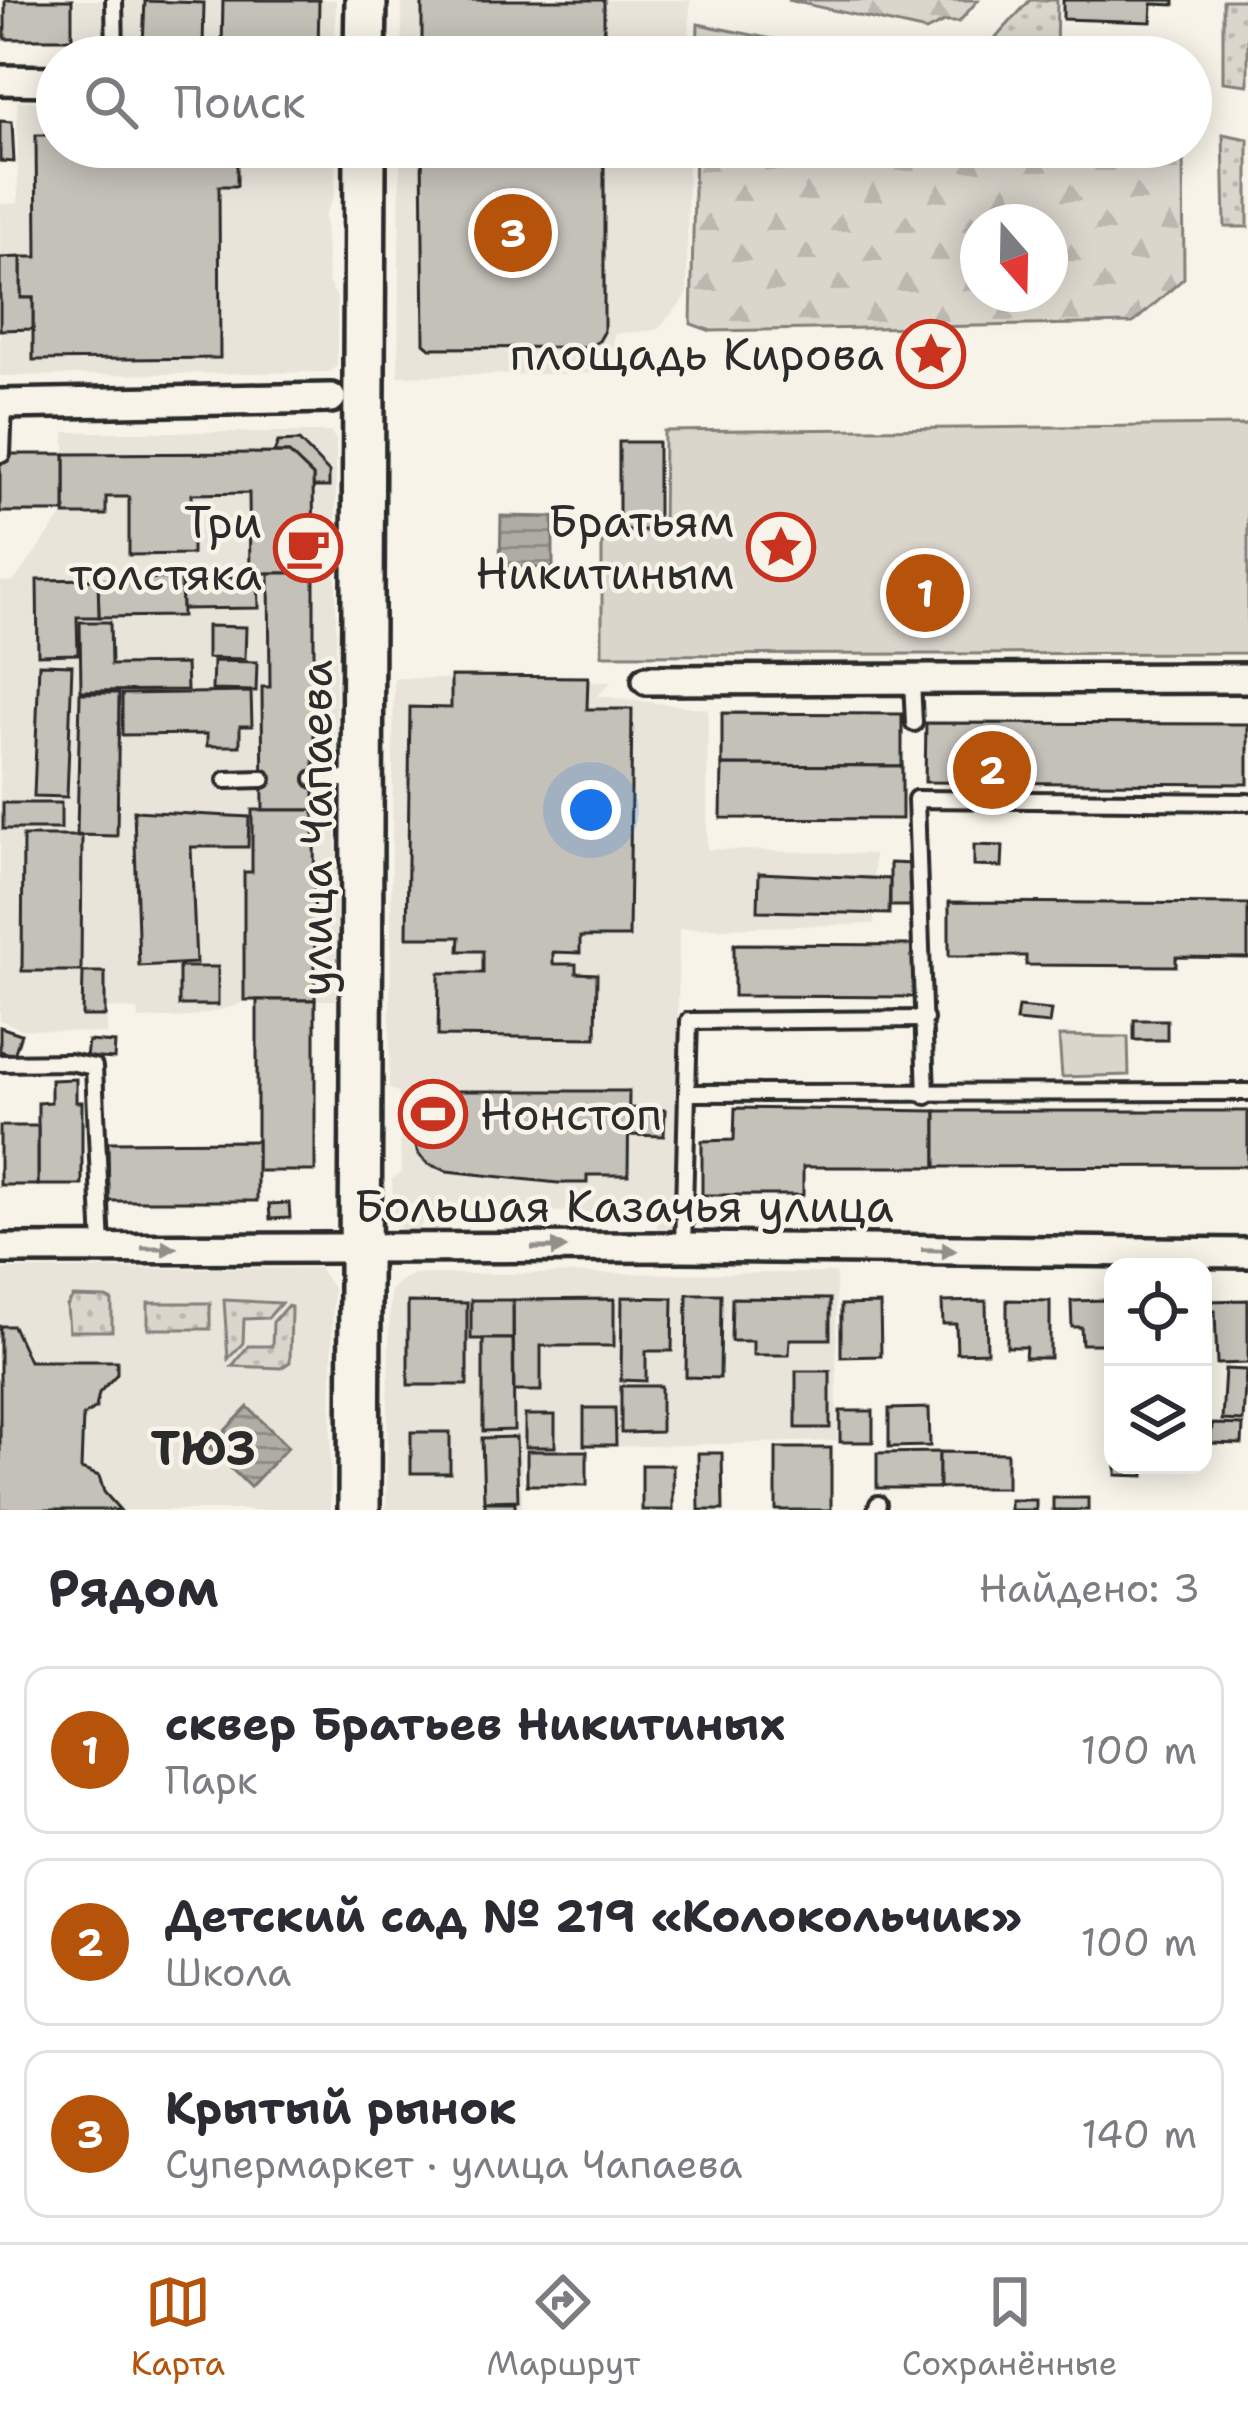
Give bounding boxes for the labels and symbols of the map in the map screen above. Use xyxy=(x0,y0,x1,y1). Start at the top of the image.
pin: 3 xyxy=(474,188,552,278)
north arrow xyxy=(960,204,1068,312)
place icon: площадь Кирова xyxy=(896,319,966,389)
place label: площадь Кирова xyxy=(510,324,884,384)
place label: Братьям Никитиным xyxy=(476,491,734,603)
place label: Три толстяка xyxy=(69,492,262,604)
place icon: Братьям Никитиным xyxy=(746,512,816,582)
cafe icon: Три толстяка xyxy=(273,513,343,583)
pin: 1 xyxy=(886,548,964,638)
street label: улица Чапаева xyxy=(286,660,346,996)
pin: 2 xyxy=(953,725,1031,815)
your location xyxy=(561,780,621,840)
sports icon: Нонстоп xyxy=(398,1079,468,1149)
place label: Нонстоп xyxy=(480,1084,662,1144)
street label: Большая Казачья улица xyxy=(354,1176,894,1236)
one-way arrow xyxy=(531,1238,569,1258)
one-way arrow xyxy=(141,1239,179,1258)
one-way arrow xyxy=(921,1240,959,1260)
district label: ТЮЗ xyxy=(151,1416,255,1480)

